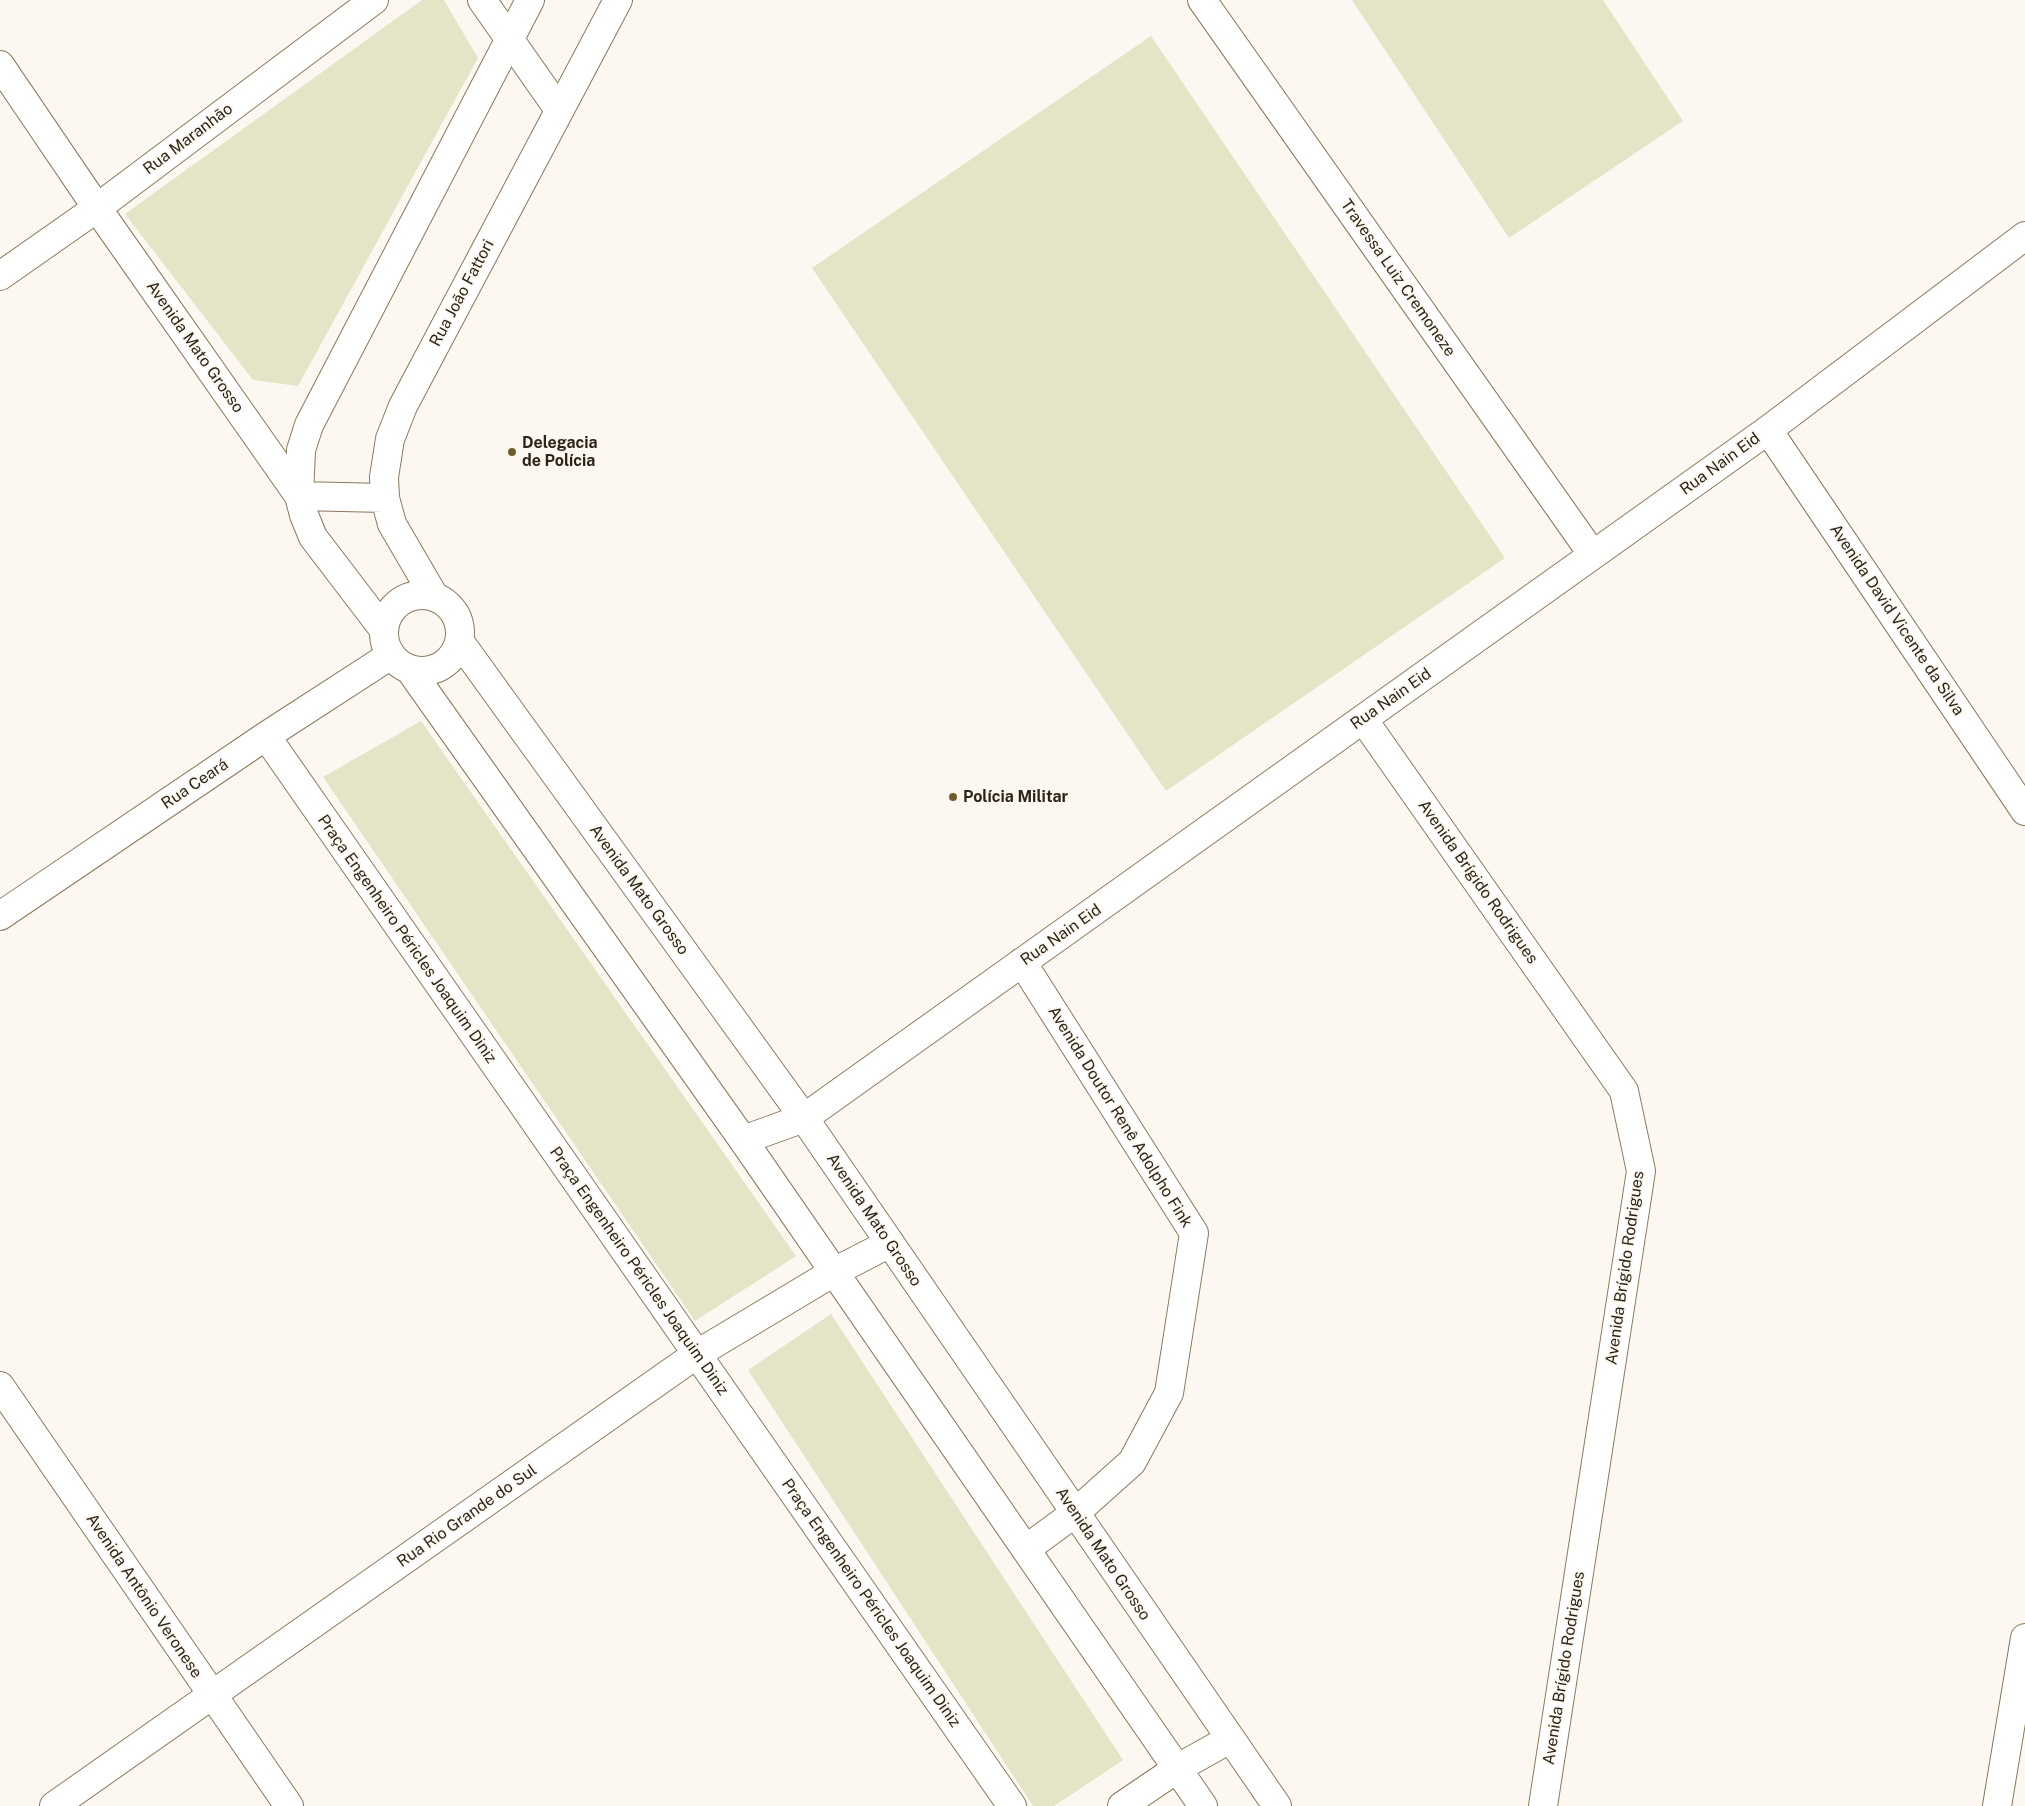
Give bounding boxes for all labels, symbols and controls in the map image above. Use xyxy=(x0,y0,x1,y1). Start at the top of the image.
street label: Rua Maranhão xyxy=(140,99,236,179)
street label: Travessa Luiz Cremoneze xyxy=(1336,196,1460,360)
street label: Rua João Fattori xyxy=(426,236,498,350)
street label: Avenida Mato Grosso xyxy=(142,277,248,417)
street label: Rua Nain Eid xyxy=(1676,429,1764,499)
place label: Delegacia de Polícia xyxy=(522,433,598,471)
marker: Delegacia de Polícia xyxy=(506,446,518,458)
street label: Avenida David Vicente da Silva xyxy=(1826,521,1968,719)
street label: Rua Nain Eid xyxy=(1347,664,1435,734)
street label: Rua Ceará xyxy=(158,755,232,813)
place label: Polícia Militar xyxy=(963,787,1068,807)
marker: Polícia Militar xyxy=(947,791,959,803)
street label: Avenida Brígido Rodrigues xyxy=(1414,796,1542,968)
street label: Praça Engenheiro Péricles Joaquim Diniz xyxy=(313,811,501,1067)
street label: Avenida Mato Grosso xyxy=(585,821,693,959)
street label: Rua Nain Eid xyxy=(1017,900,1105,970)
street label: Avenida Doutor Renê Adolpho Fink xyxy=(1044,1003,1196,1231)
street label: Praça Engenheiro Péricles Joaquim Diniz xyxy=(545,1143,733,1399)
street label: Avenida Mato Grosso xyxy=(822,1150,926,1290)
street label: Avenida Brígido Rodrigues xyxy=(1602,1170,1648,1366)
street label: Rua Rio Grande do Sul xyxy=(393,1461,541,1571)
street label: Praça Engenheiro Péricles Joaquim Diniz xyxy=(777,1475,965,1731)
street label: Avenida Mato Grosso xyxy=(1051,1484,1155,1624)
street label: Avenida Antônio Veronese xyxy=(82,1510,206,1682)
street label: Avenida Brígido Rodrigues xyxy=(1539,1570,1589,1766)

